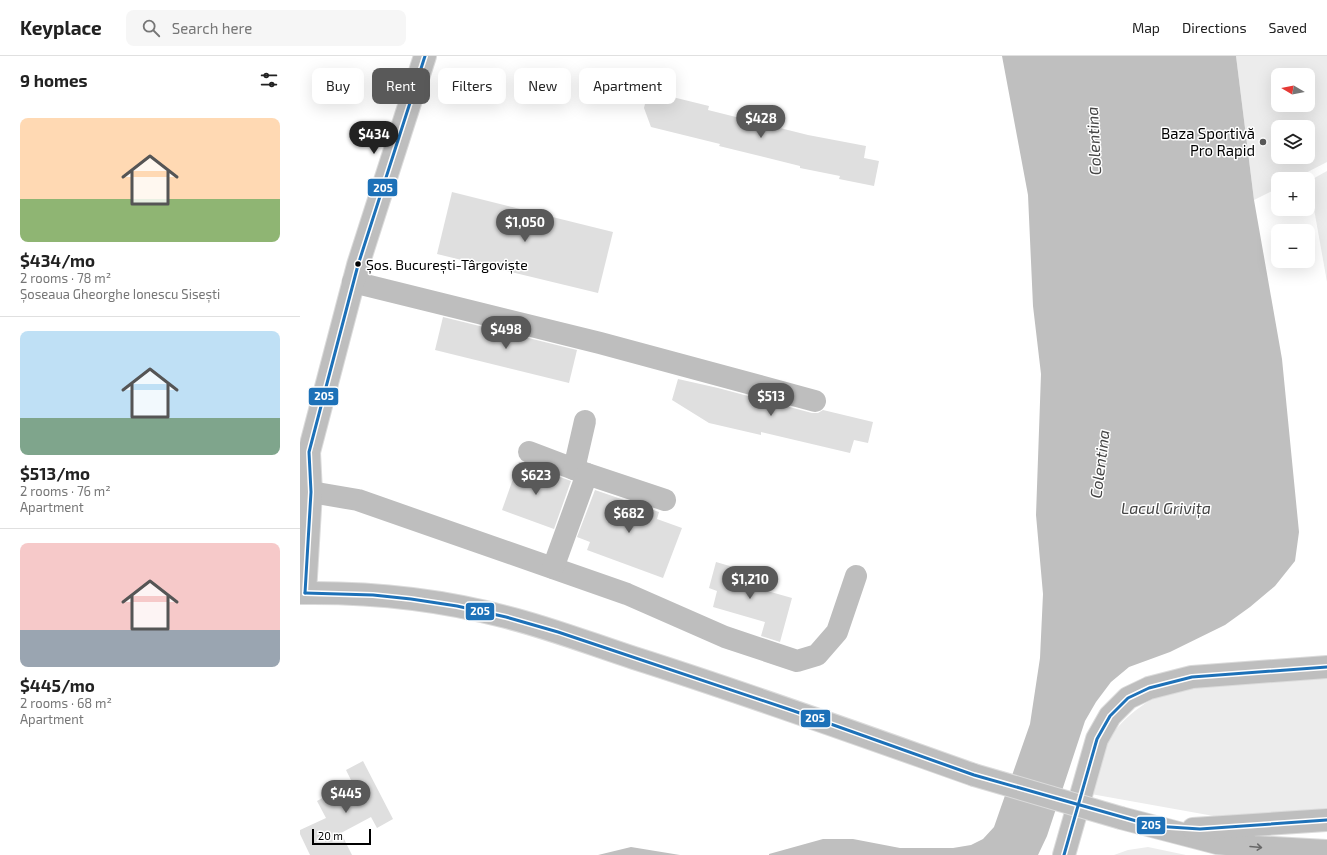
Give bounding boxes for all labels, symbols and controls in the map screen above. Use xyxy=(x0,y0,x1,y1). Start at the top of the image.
search box xyxy=(126,10,406,46)
text: Keyplace xyxy=(20,16,102,39)
icon: search xyxy=(140,17,162,39)
text: Search here xyxy=(172,19,252,37)
text: Map xyxy=(1132,19,1160,36)
text: Directions xyxy=(1182,19,1247,36)
text: Saved xyxy=(1269,19,1307,36)
chip: Buy xyxy=(312,68,364,104)
chip: Rent xyxy=(372,68,430,104)
chip: Filters xyxy=(438,68,506,104)
chip: New xyxy=(514,68,571,104)
chip: Apartment xyxy=(579,68,676,104)
north arrow xyxy=(1271,68,1315,112)
map controls xyxy=(1271,68,1315,268)
icon: filters xyxy=(258,69,280,91)
text: 9 homes xyxy=(20,70,88,90)
pin: $428 xyxy=(737,105,785,139)
water label: Colentina xyxy=(1082,106,1104,176)
text: $428 xyxy=(745,110,777,126)
button: layers xyxy=(1271,120,1315,164)
pin: $434 xyxy=(350,121,398,155)
place label: Baza Sportivă Pro Rapid xyxy=(1161,124,1255,159)
text: $434 xyxy=(358,126,390,142)
marker: Baza Sportivă Pro Rapid xyxy=(1258,137,1268,147)
icon: home xyxy=(114,144,186,216)
button: + xyxy=(1271,172,1315,216)
line badge: 205 xyxy=(367,178,398,197)
text: 205 xyxy=(373,181,393,194)
pin: $1,050 xyxy=(492,209,558,243)
text: $1,050 xyxy=(505,214,545,230)
button: − xyxy=(1271,224,1315,268)
text: $434/mo xyxy=(20,250,95,270)
place label: Șos. București-Târgoviște xyxy=(366,256,528,274)
marker: Șos. București-Târgoviște xyxy=(353,259,363,269)
text: 2 rooms · 78 m² xyxy=(20,270,111,286)
text: Șoseaua Gheorghe Ionescu Sisești xyxy=(20,286,220,302)
pin: $498 xyxy=(482,316,530,350)
text: $498 xyxy=(490,321,522,337)
icon: home xyxy=(114,357,186,429)
pin: $513 xyxy=(747,383,795,417)
line badge: 205 xyxy=(308,387,339,406)
text: $513 xyxy=(757,388,785,404)
text: 205 xyxy=(314,389,334,402)
water label: Colentina xyxy=(1085,429,1113,499)
pin: $623 xyxy=(512,462,560,496)
text: $513/mo xyxy=(20,463,90,483)
text: $623 xyxy=(521,467,551,483)
text: 2 rooms · 76 m² xyxy=(20,483,111,499)
water label: Lacul Grivița xyxy=(1121,498,1211,519)
text: Apartment xyxy=(20,499,84,515)
pin: $682 xyxy=(605,500,653,534)
text: $682 xyxy=(614,505,644,521)
pin: $1,210 xyxy=(717,566,783,600)
icon: home xyxy=(114,569,186,641)
text: $1,210 xyxy=(731,571,769,587)
line badge: 205 xyxy=(465,602,495,621)
text: 205 xyxy=(470,604,490,617)
text: $445/mo xyxy=(20,675,95,695)
text: 2 rooms · 68 m² xyxy=(20,695,112,711)
line badge: 205 xyxy=(800,709,831,728)
text: Apartment xyxy=(20,711,84,727)
text: 205 xyxy=(805,711,825,724)
pin: $445 xyxy=(322,780,370,814)
text: $445 xyxy=(330,785,362,801)
line badge: 205 xyxy=(1136,816,1166,835)
text: 205 xyxy=(1141,818,1161,831)
scale bar xyxy=(312,827,371,846)
text: 20 m xyxy=(318,829,343,842)
one-way arrow xyxy=(1249,844,1262,851)

